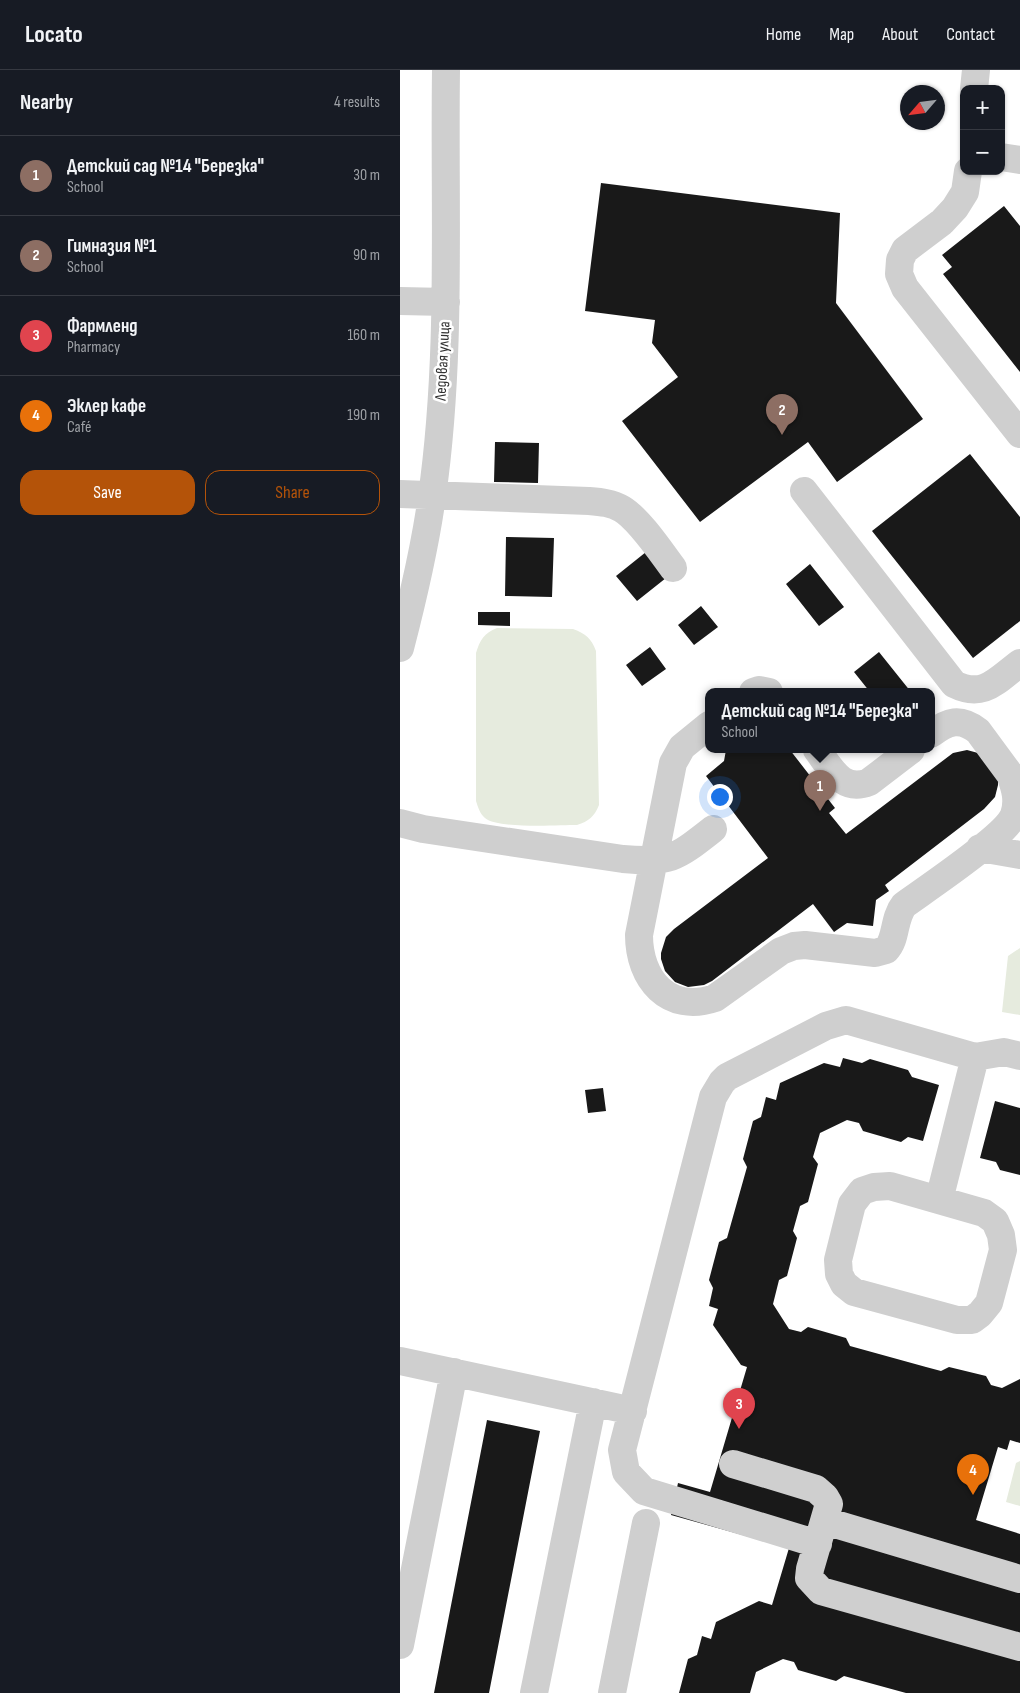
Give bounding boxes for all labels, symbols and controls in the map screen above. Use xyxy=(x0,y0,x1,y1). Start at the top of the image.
text: Locato xyxy=(25,20,83,49)
text: Home xyxy=(766,24,801,45)
text: Map xyxy=(829,24,854,45)
text: About xyxy=(882,24,918,45)
text: Contact xyxy=(946,24,995,45)
north arrow xyxy=(900,85,945,130)
map controls xyxy=(960,85,1005,175)
button: + xyxy=(960,85,1005,130)
text: Nearby xyxy=(20,90,73,115)
text: 4 results xyxy=(334,93,380,112)
button: − xyxy=(960,130,1005,175)
text: Детский сад №14 "Березка" xyxy=(67,155,264,178)
text: 1 xyxy=(33,166,39,185)
text: 30 m xyxy=(353,166,380,185)
text: School xyxy=(67,178,103,197)
text: Гимназия №1 xyxy=(67,235,156,258)
text: 2 xyxy=(32,246,40,265)
text: 90 m xyxy=(353,246,380,265)
text: School xyxy=(67,258,103,277)
text: Фармленд xyxy=(67,315,137,338)
street label: Ледовая улица xyxy=(431,321,455,402)
text: 3 xyxy=(32,326,40,345)
text: 160 m xyxy=(347,326,380,345)
text: Pharmacy xyxy=(67,338,120,357)
pin: 2 xyxy=(766,394,798,435)
text: Эклер кафе xyxy=(67,395,146,418)
text: 4 xyxy=(32,406,40,425)
text: 190 m xyxy=(347,406,380,425)
text: Café xyxy=(67,418,91,437)
button: Save xyxy=(20,470,195,515)
button: Share xyxy=(205,470,380,515)
popup xyxy=(705,688,935,753)
text: Детский сад №14 "Березка" xyxy=(721,700,919,723)
text: School xyxy=(721,723,758,742)
pin: 1 xyxy=(804,770,836,811)
your location xyxy=(707,784,733,810)
pin: 3 xyxy=(723,1388,755,1429)
pin: 4 xyxy=(957,1454,989,1495)

